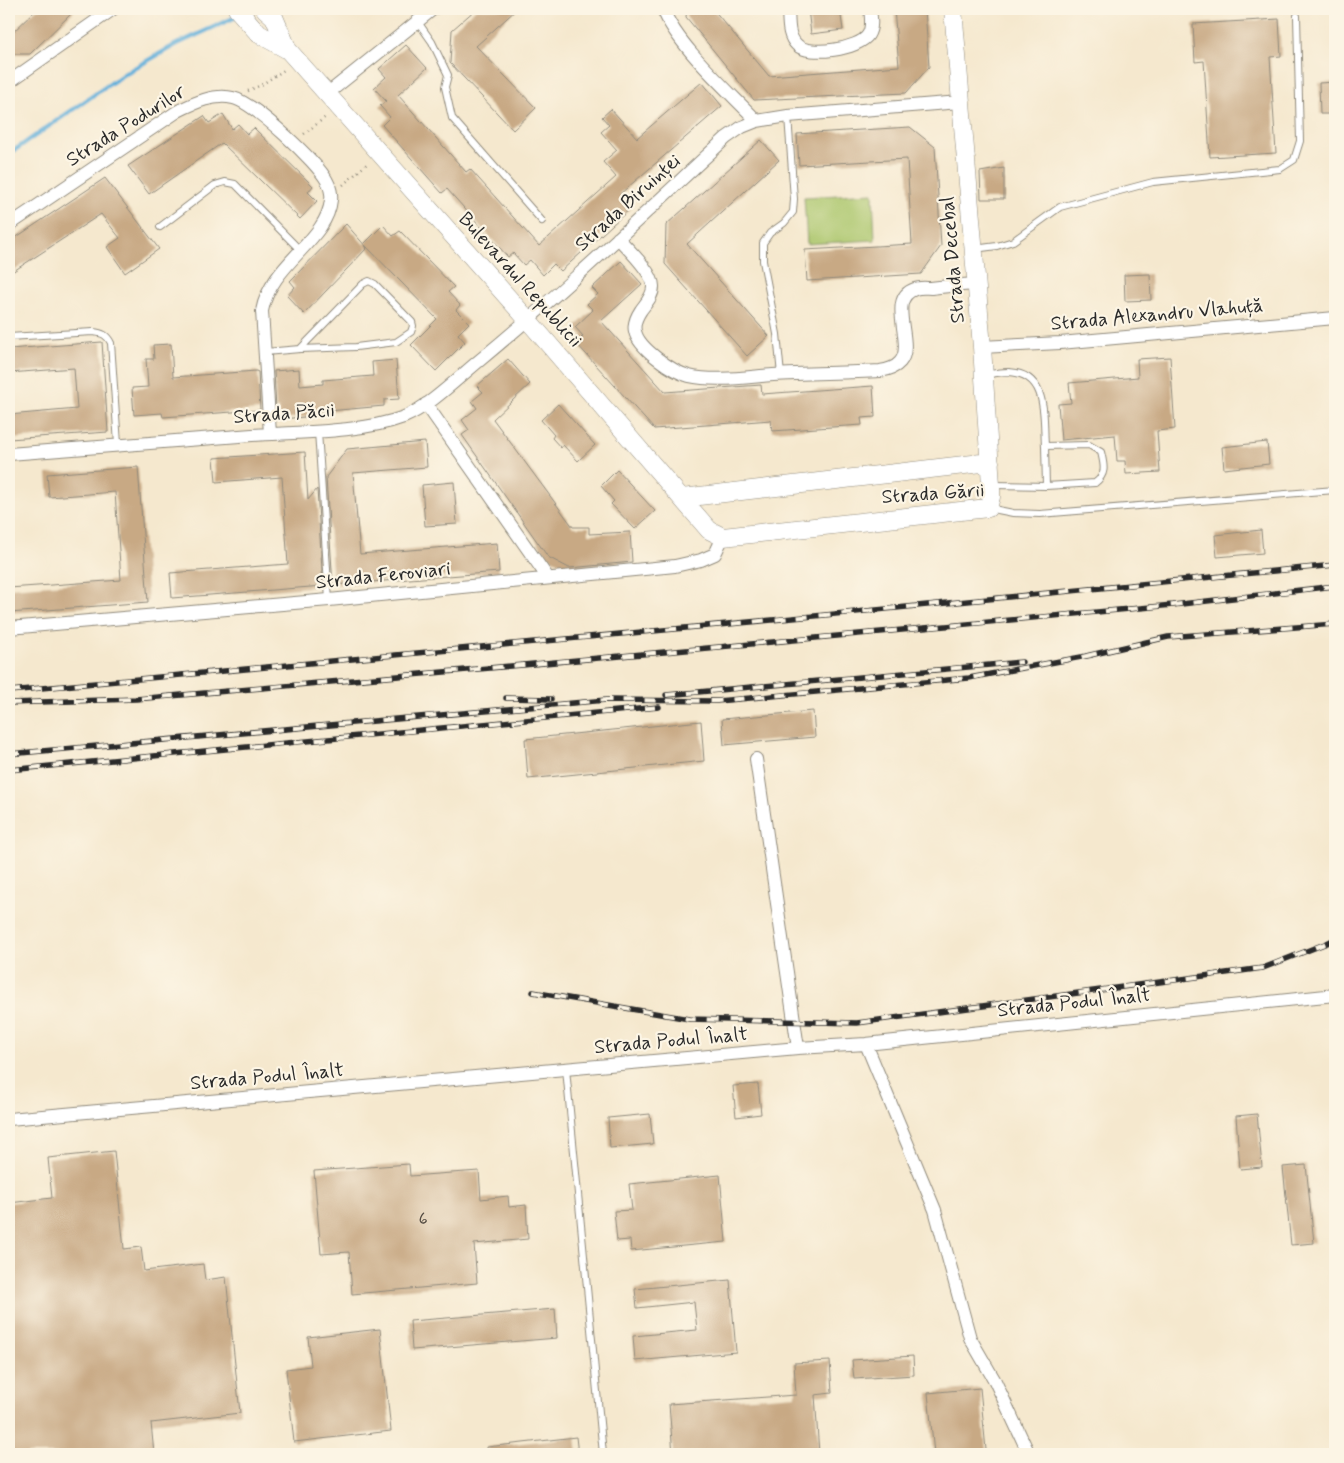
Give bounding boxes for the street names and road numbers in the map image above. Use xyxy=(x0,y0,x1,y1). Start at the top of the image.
street label: Strada Podurilor xyxy=(61,78,191,173)
street label: Strada Biruinței xyxy=(569,148,687,258)
street label: Strada Decebal xyxy=(934,195,972,325)
street label: Bulevardul Republicii xyxy=(452,206,588,354)
street label: Strada Alexandru Vlahuță xyxy=(1050,292,1264,338)
street label: Strada Păcii xyxy=(232,397,336,431)
street label: Strada Gării xyxy=(881,477,985,511)
street label: Strada Feroviari xyxy=(314,555,452,597)
street label: Strada Podul Înalt xyxy=(996,982,1152,1024)
street label: Strada Podul Înalt xyxy=(593,1021,749,1061)
street label: Strada Podul Înalt xyxy=(189,1057,345,1097)

